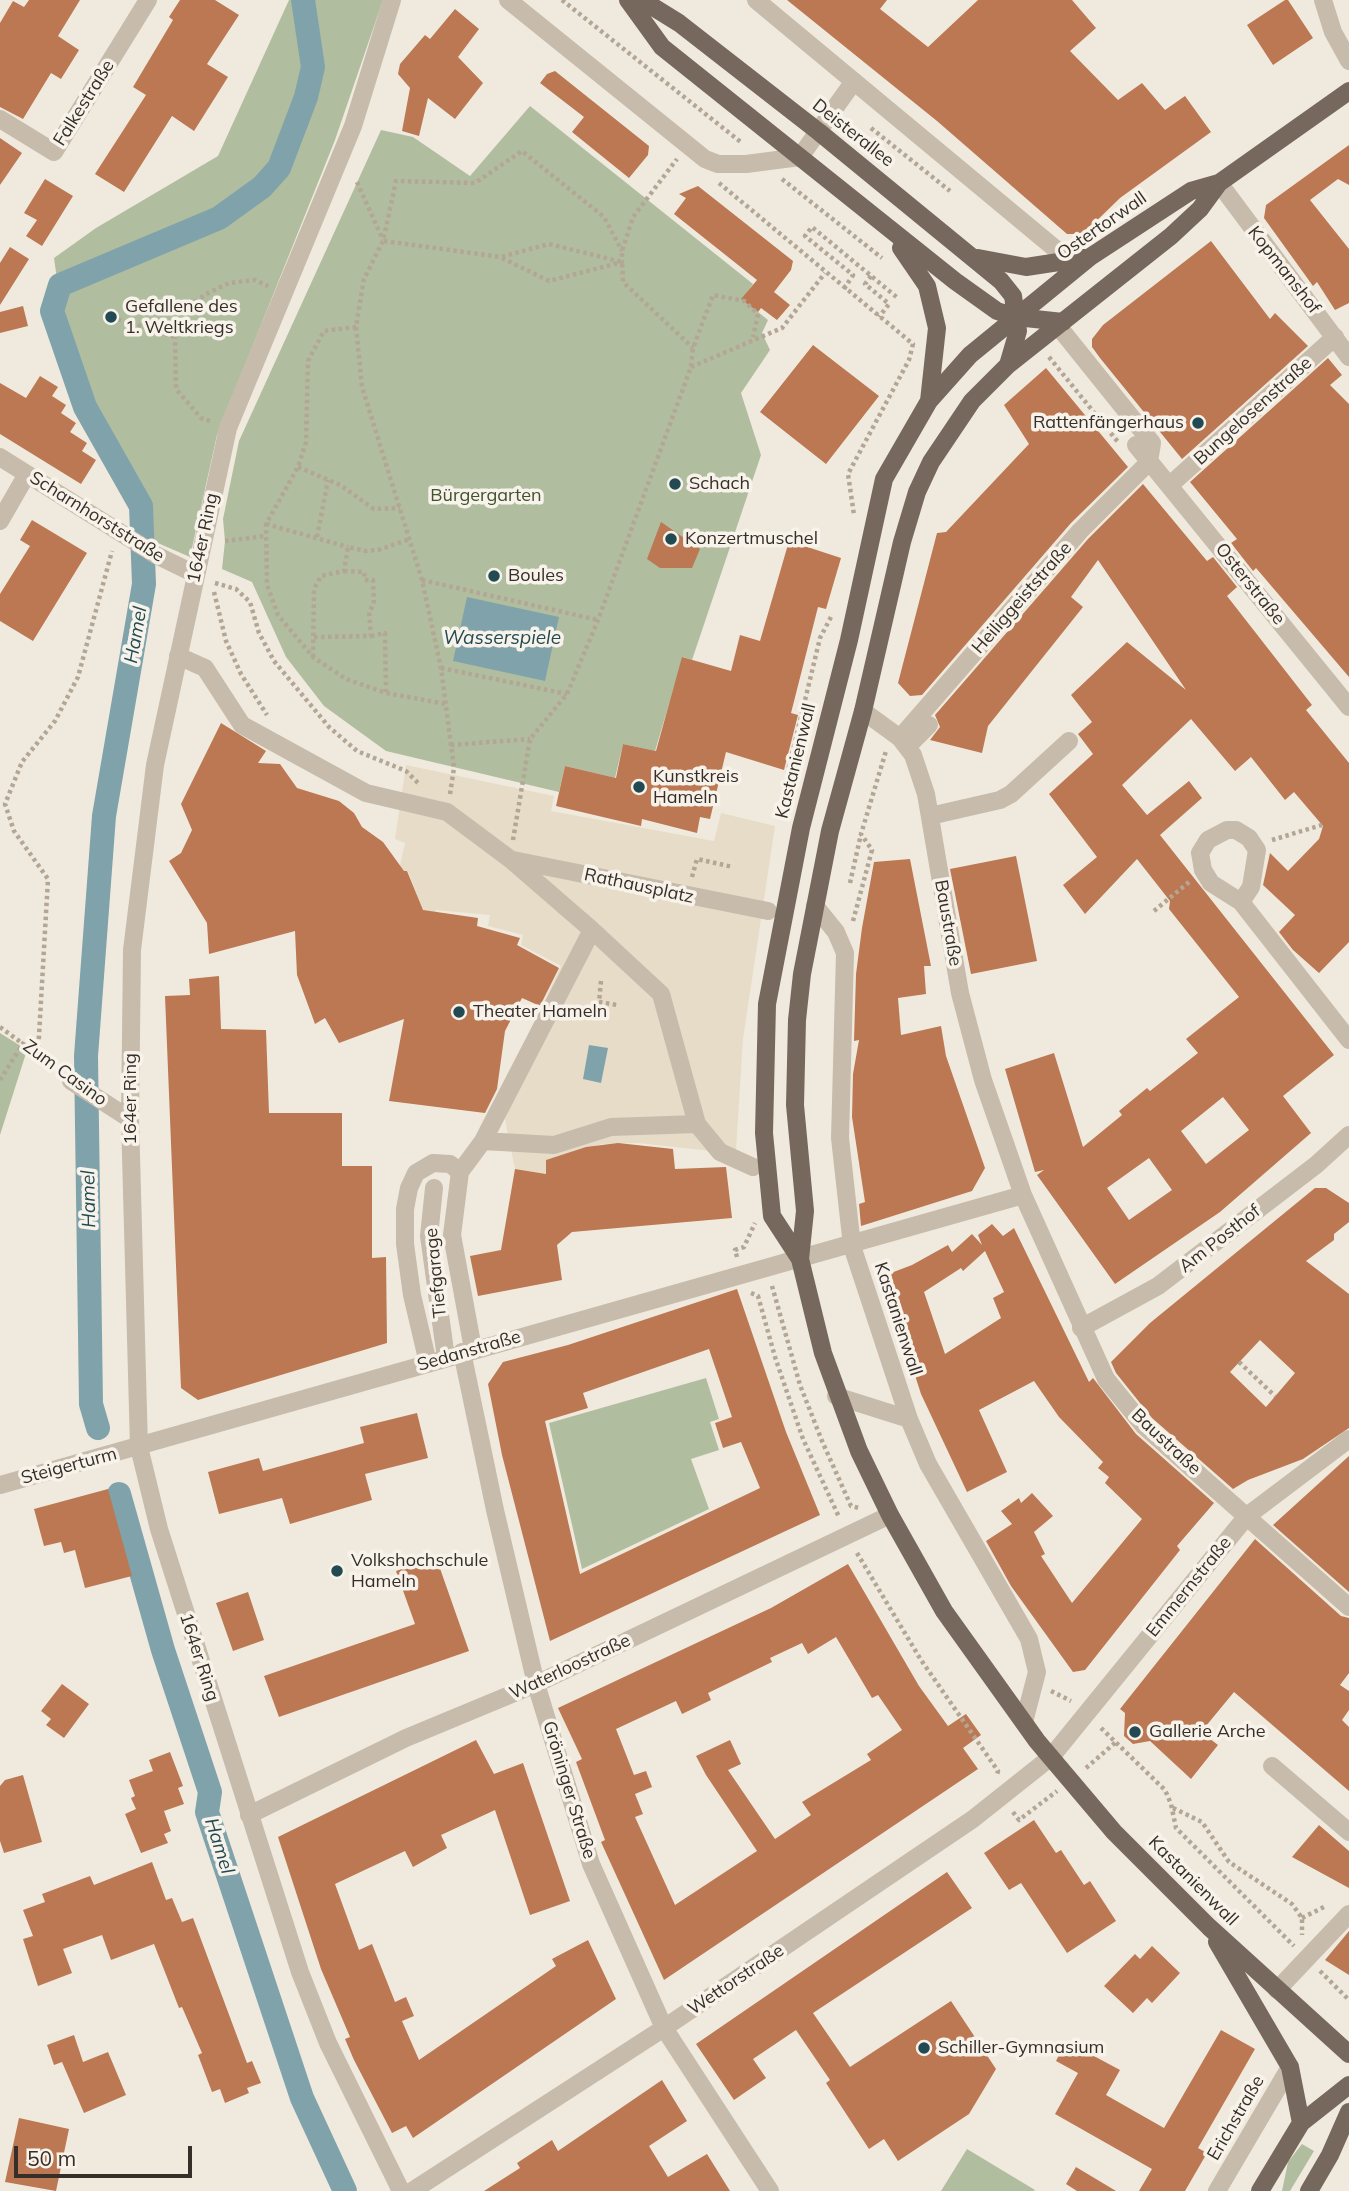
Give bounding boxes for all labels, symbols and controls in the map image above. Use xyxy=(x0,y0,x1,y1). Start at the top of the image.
street label: Falkestraße xyxy=(49,56,119,150)
street label: Deisterallee xyxy=(808,94,898,172)
street label: Ostertorwall xyxy=(1053,187,1151,265)
street label: Kopmanshof xyxy=(1243,222,1325,318)
place label: Gefallene des 1. Weltkriegs xyxy=(125,296,238,338)
marker: Gefallene des 1. Weltkriegs xyxy=(103,309,119,325)
street label: Bungelosenstraße xyxy=(1190,352,1316,470)
place label: Rattenfängerhaus xyxy=(1033,412,1184,434)
marker: Rattenfängerhaus xyxy=(1190,415,1206,431)
street label: Scharnhorststraße xyxy=(26,467,168,567)
place label: Schach xyxy=(689,473,750,495)
marker: Schach xyxy=(667,476,683,492)
park label: Bürgergarten xyxy=(430,485,542,507)
street label: 164er Ring xyxy=(183,491,223,585)
place label: Konzertmuschel xyxy=(685,528,818,550)
marker: Konzertmuschel xyxy=(663,531,679,547)
street label: Heiliggeiststraße xyxy=(968,538,1076,658)
street label: Osterstraße xyxy=(1211,539,1289,629)
place label: Boules xyxy=(508,565,564,587)
marker: Boules xyxy=(486,568,502,584)
water label: Hamel xyxy=(120,605,152,665)
water label: Wasserspiele xyxy=(443,627,561,649)
street label: Kastanienwall xyxy=(771,701,821,821)
place label: Kunstkreis Hameln xyxy=(653,766,739,808)
marker: Kunstkreis Hameln xyxy=(631,779,647,795)
street label: Rathausplatz xyxy=(582,864,696,908)
street label: Baustraße xyxy=(930,878,966,968)
place label: Theater Hameln xyxy=(473,1001,607,1023)
marker: Theater Hameln xyxy=(451,1004,467,1020)
street label: Zum Casino xyxy=(19,1035,111,1111)
street label: 164er Ring xyxy=(120,1053,142,1145)
water label: Hamel xyxy=(77,1170,101,1228)
street label: Am Posthof xyxy=(1175,1201,1265,1277)
street label: Tiefgarage xyxy=(421,1227,451,1319)
street label: Kastanienwall xyxy=(869,1260,927,1378)
street label: Sedanstraße xyxy=(415,1326,523,1376)
street label: Baustraße xyxy=(1127,1404,1205,1480)
street label: Steigerturm xyxy=(19,1443,119,1489)
street label: Emmernstraße xyxy=(1142,1533,1236,1641)
place label: Volkshochschule Hameln xyxy=(351,1550,488,1592)
marker: Volkshochschule Hameln xyxy=(329,1563,345,1579)
street label: 164er Ring xyxy=(175,1610,223,1704)
street label: Waterloostraße xyxy=(506,1630,634,1704)
street label: Gröninger Straße xyxy=(538,1718,600,1862)
place label: Gallerie Arche xyxy=(1149,1721,1266,1743)
marker: Gallerie Arche xyxy=(1127,1724,1143,1740)
water label: Hamel xyxy=(199,1815,239,1877)
street label: Kastanienwall xyxy=(1144,1832,1242,1930)
street label: Wettorstraße xyxy=(684,1940,788,2020)
place label: Schiller-Gymnasium xyxy=(938,2037,1104,2059)
marker: Schiller-Gymnasium xyxy=(916,2040,932,2056)
street label: Erichstraße xyxy=(1203,2072,1269,2164)
scale bar xyxy=(18,2132,196,2176)
text: 50 m xyxy=(27,2145,76,2171)

